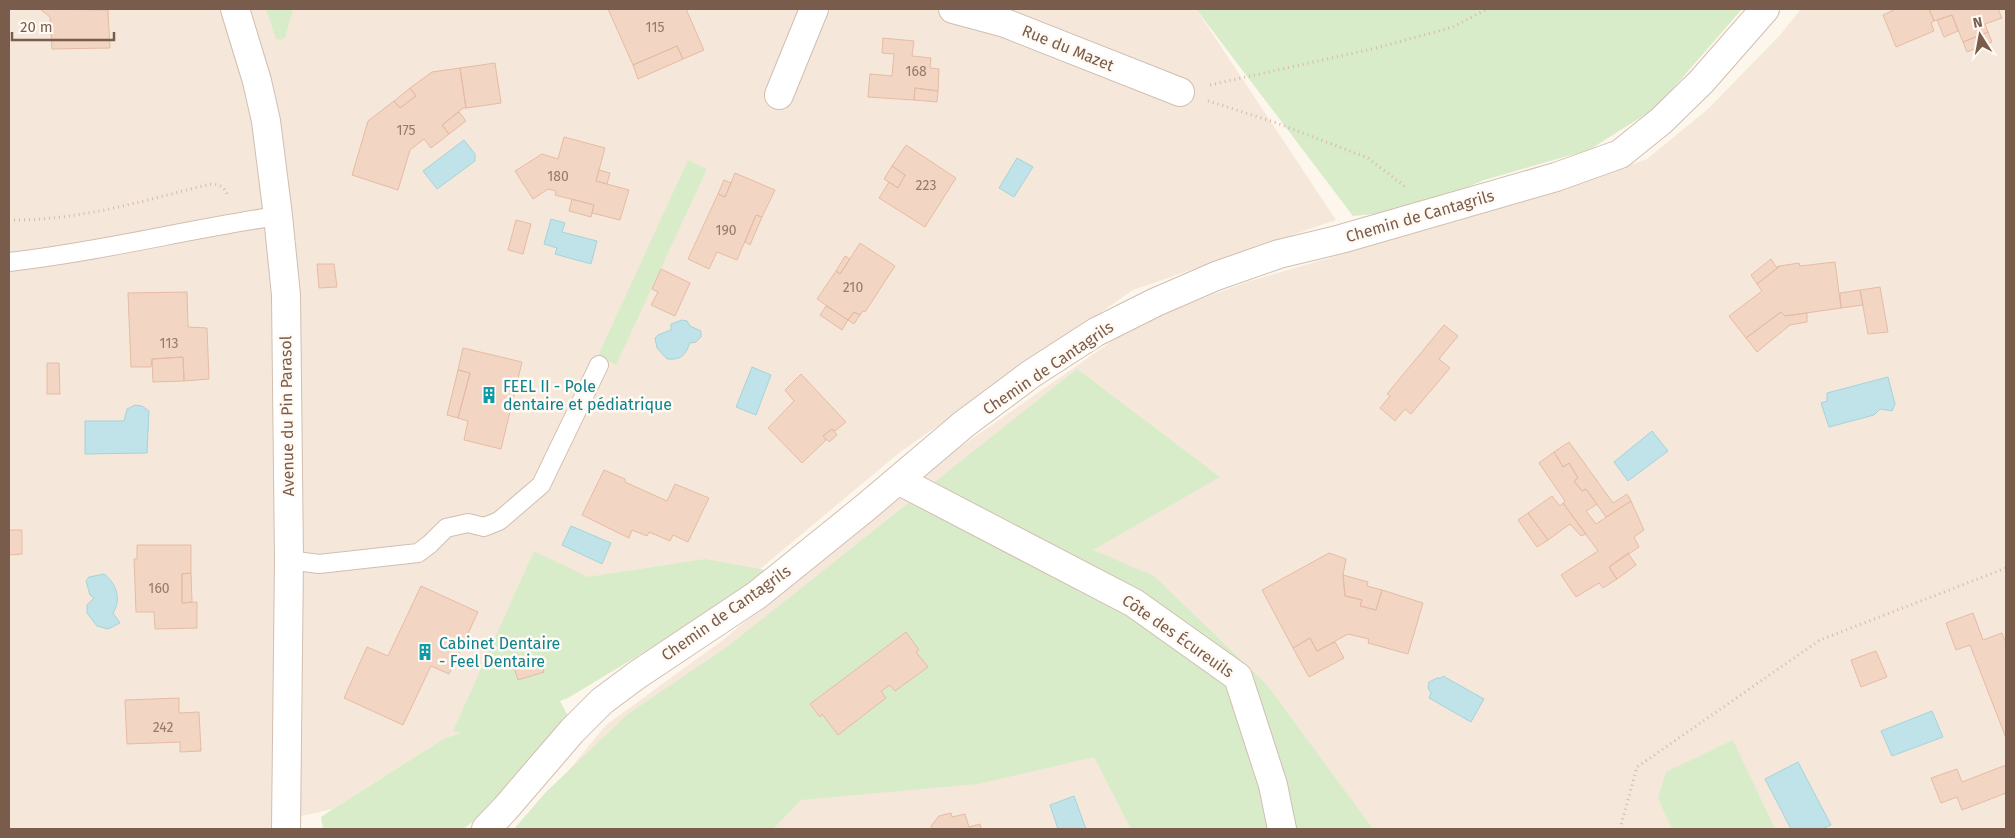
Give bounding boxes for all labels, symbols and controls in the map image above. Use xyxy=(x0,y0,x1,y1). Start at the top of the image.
scale bar xyxy=(12,10,115,42)
north arrow xyxy=(1955,10,2005,60)
text: N xyxy=(1971,13,1984,32)
text: 20 m xyxy=(20,18,53,36)
house number: 115 xyxy=(646,19,664,36)
street label: Rue du Mazet xyxy=(1019,21,1117,75)
house number: 168 xyxy=(905,63,927,80)
house number: 175 xyxy=(396,122,416,139)
house number: 180 xyxy=(547,168,569,185)
house number: 223 xyxy=(916,177,936,194)
street label: Chemin de Cantagrils xyxy=(1344,186,1496,246)
house number: 190 xyxy=(715,222,737,239)
house number: 210 xyxy=(843,279,863,296)
street label: Chemin de Cantagrils xyxy=(979,317,1117,419)
house number: 113 xyxy=(160,335,178,352)
street label: Avenue du Pin Parasol xyxy=(276,335,298,496)
place label: FEEL II - Pole dentaire et pédiatrique xyxy=(503,377,672,414)
building icon: FEEL II - Pole dentaire et pédiatrique xyxy=(479,385,499,405)
street label: Chemin de Cantagrils xyxy=(658,561,794,665)
house number: 160 xyxy=(148,580,170,597)
street label: Côte des Écureuils xyxy=(1119,590,1238,682)
place label: Cabinet Dentaire - Feel Dentaire xyxy=(439,634,560,671)
building icon: Cabinet Dentaire - Feel Dentaire xyxy=(415,642,435,662)
house number: 242 xyxy=(153,719,173,736)

